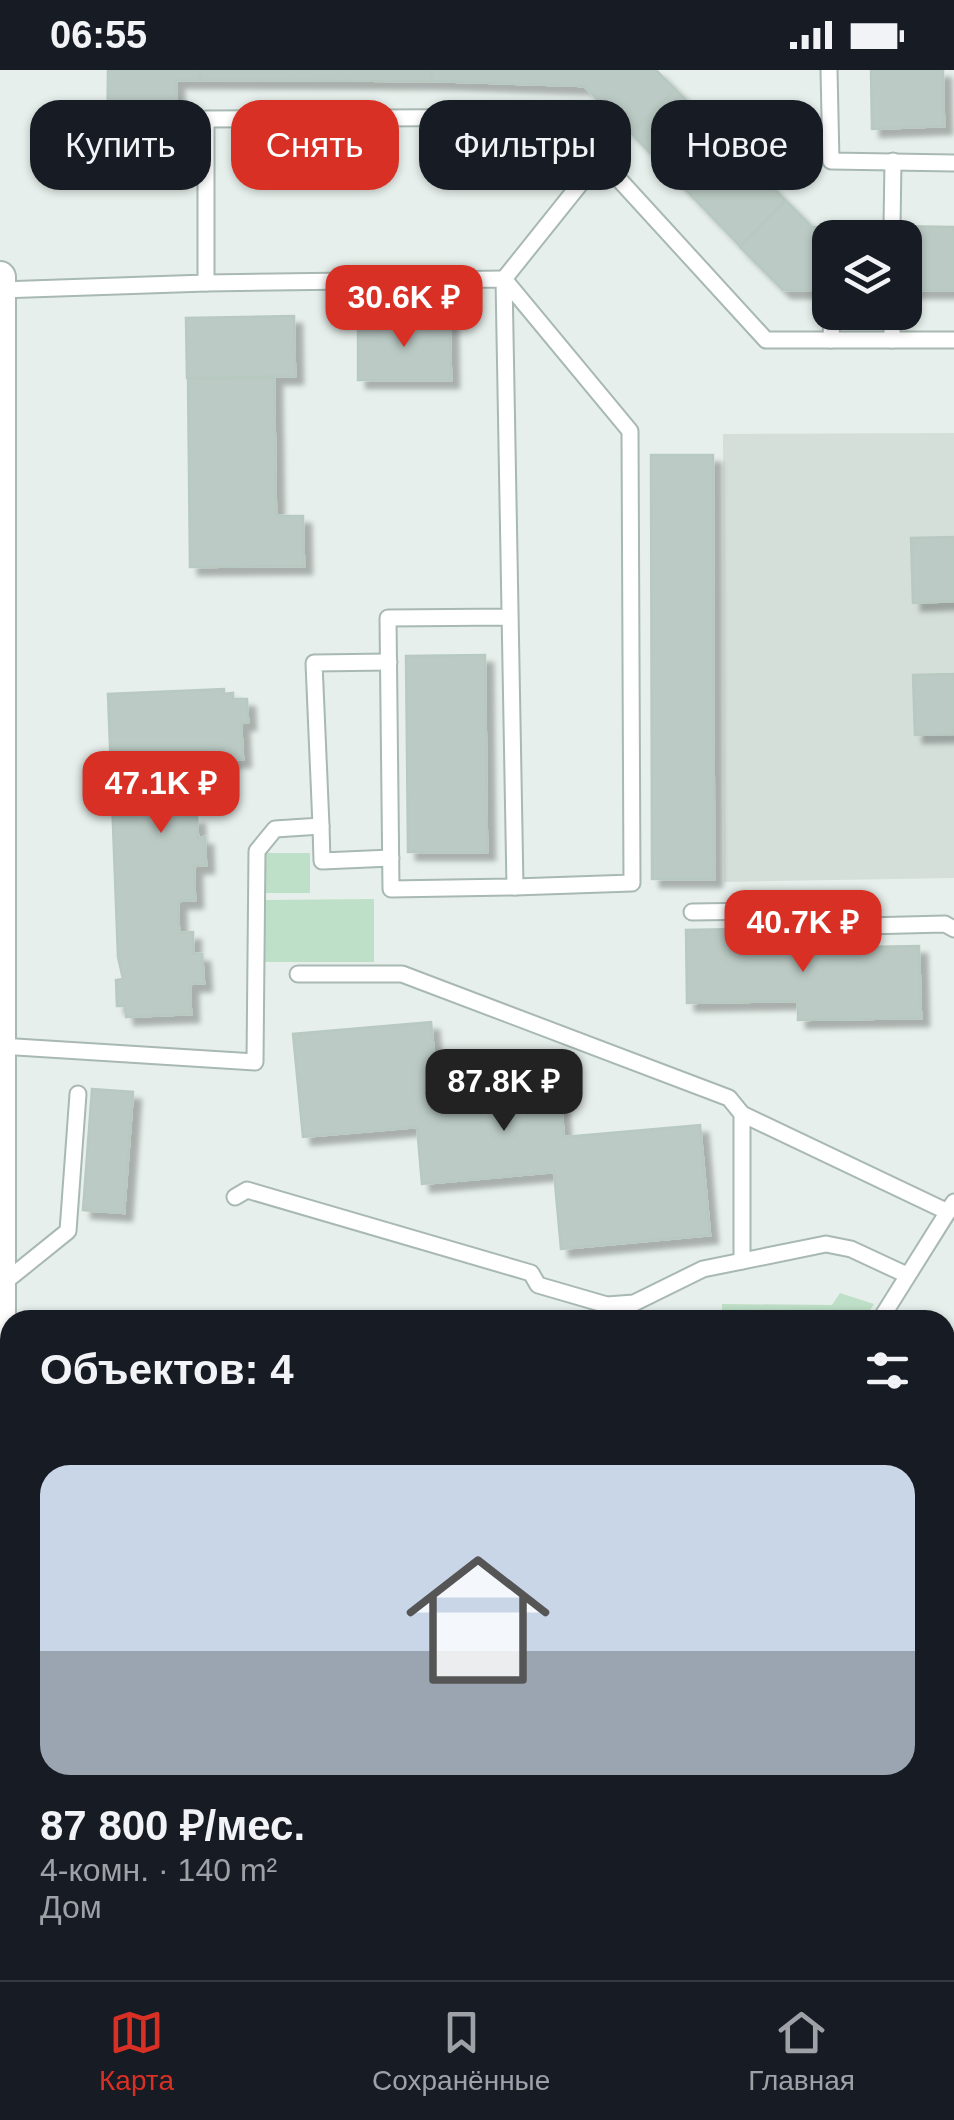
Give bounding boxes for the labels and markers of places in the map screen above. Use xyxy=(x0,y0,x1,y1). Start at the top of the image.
pin: 30.6K ₽ xyxy=(312,265,496,350)
pin: 47.1K ₽ xyxy=(69,751,253,836)
pin: 40.7K ₽ xyxy=(711,890,895,975)
pin: 87.8K ₽ xyxy=(412,1049,596,1134)

